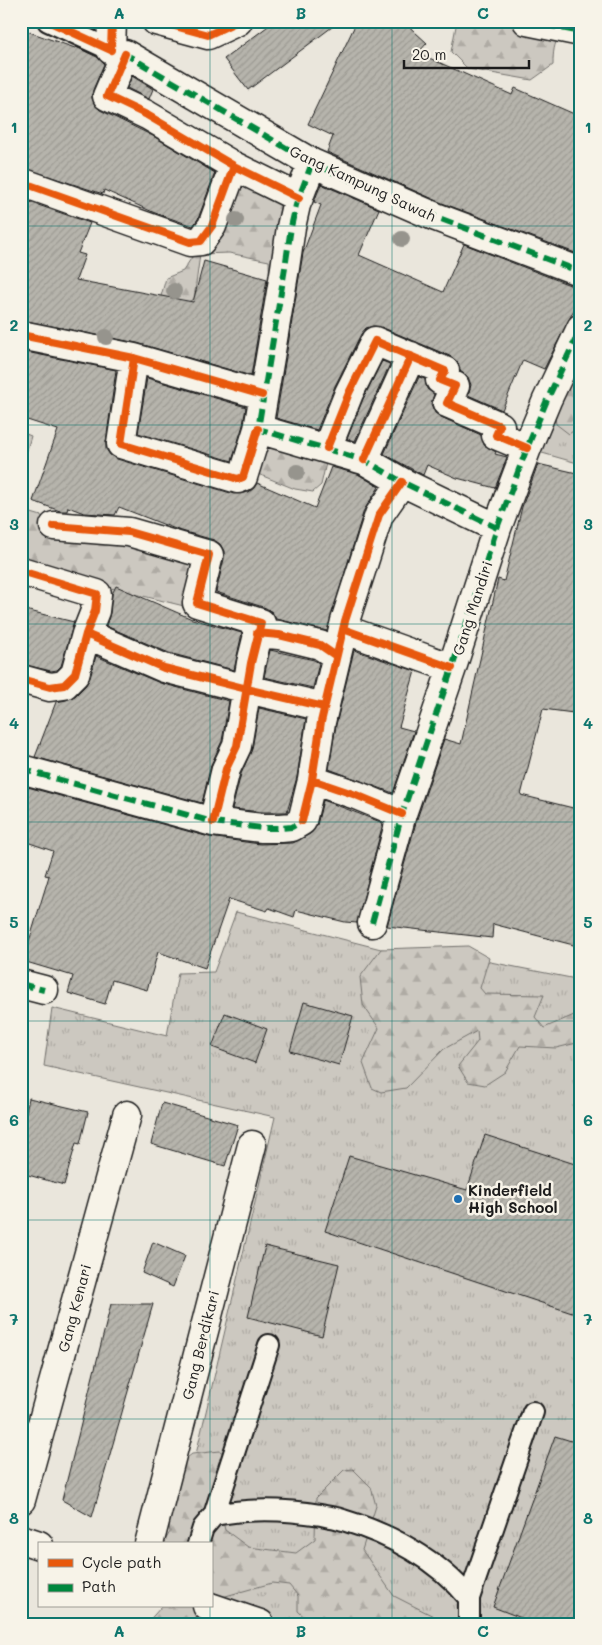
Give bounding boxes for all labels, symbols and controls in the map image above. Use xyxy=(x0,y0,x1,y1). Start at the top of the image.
text: A xyxy=(113,2,125,23)
text: B xyxy=(296,2,306,23)
text: C xyxy=(477,2,489,23)
scale bar xyxy=(404,38,530,70)
text: 20 m xyxy=(412,44,446,64)
text: 1 xyxy=(10,116,18,137)
text: 1 xyxy=(584,116,592,137)
street label: Gang Kampung Sawah xyxy=(287,140,439,226)
text: 2 xyxy=(10,314,19,335)
text: 2 xyxy=(584,314,593,335)
text: 3 xyxy=(9,513,19,534)
text: 3 xyxy=(583,513,593,534)
street label: Gang Mandiri xyxy=(447,558,497,658)
text: 4 xyxy=(9,712,19,733)
text: 4 xyxy=(583,712,593,733)
text: 5 xyxy=(9,911,19,932)
text: 5 xyxy=(583,911,593,932)
text: 6 xyxy=(9,1109,19,1130)
text: 6 xyxy=(583,1109,593,1130)
place label: Kinderfield High School xyxy=(468,1180,558,1217)
marker: Kinderfield High School xyxy=(452,1193,464,1205)
street label: Gang Kenari xyxy=(53,1262,95,1354)
street label: Gang Berdikari xyxy=(177,1288,223,1402)
text: 7 xyxy=(10,1308,19,1329)
text: 7 xyxy=(584,1308,593,1329)
text: 8 xyxy=(9,1507,19,1528)
text: 8 xyxy=(583,1507,593,1528)
legend xyxy=(38,1542,212,1608)
text: Cycle path xyxy=(82,1552,161,1572)
text: Path xyxy=(82,1576,116,1596)
text: A xyxy=(113,1620,125,1641)
text: B xyxy=(296,1620,306,1641)
text: C xyxy=(477,1620,489,1641)

